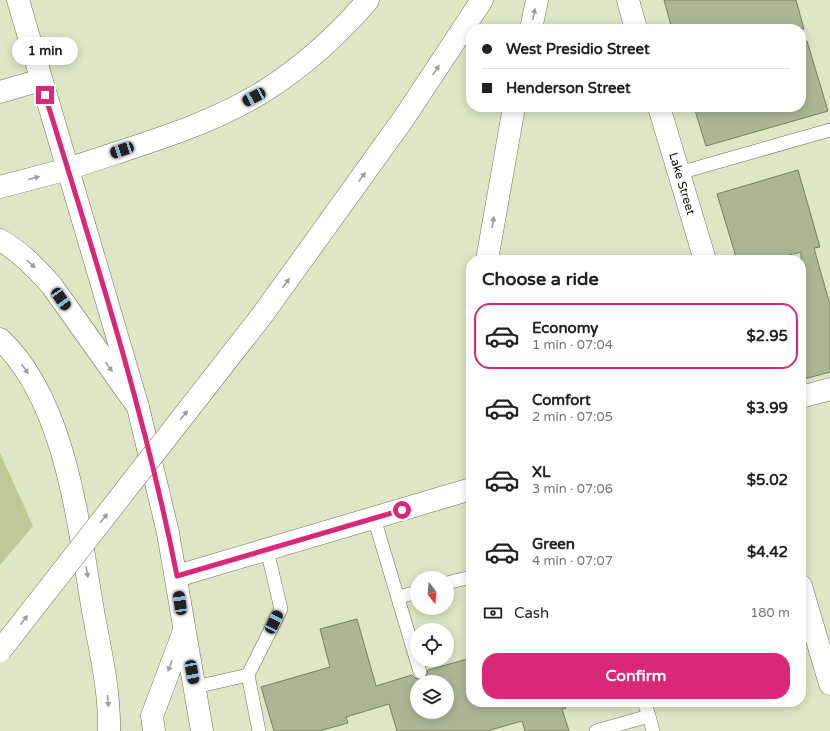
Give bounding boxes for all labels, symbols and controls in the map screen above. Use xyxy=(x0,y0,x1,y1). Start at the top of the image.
one-way arrow xyxy=(531,8,537,21)
callout: 1 min xyxy=(12,37,78,65)
text: West Presidio Street xyxy=(506,40,650,58)
text: 1 min xyxy=(28,43,62,59)
one-way arrow xyxy=(432,65,440,75)
text: Henderson Street xyxy=(506,79,631,97)
route end xyxy=(36,86,54,104)
car xyxy=(241,86,267,108)
car xyxy=(109,140,135,160)
street label: Lake Street xyxy=(666,151,698,217)
one-way arrow xyxy=(358,172,366,182)
one-way arrow xyxy=(28,175,40,181)
one-way arrow xyxy=(490,215,496,228)
one-way arrow xyxy=(25,259,36,268)
text: Choose a ride xyxy=(482,268,599,290)
one-way arrow xyxy=(282,277,290,288)
car xyxy=(49,286,73,312)
icon: car xyxy=(484,318,520,354)
text: Economy xyxy=(532,319,598,337)
text: $2.95 xyxy=(747,327,788,345)
text: 1 min · 07:04 xyxy=(532,337,613,353)
one-way arrow xyxy=(105,362,113,372)
one-way arrow xyxy=(21,364,29,375)
icon: car xyxy=(484,390,520,426)
text: Comfort xyxy=(532,391,591,409)
text: $3.99 xyxy=(747,399,788,417)
text: 2 min · 07:05 xyxy=(532,409,613,425)
one-way arrow xyxy=(180,410,188,421)
icon: car xyxy=(484,462,520,498)
text: XL xyxy=(532,463,551,481)
text: $5.02 xyxy=(747,471,788,489)
text: 3 min · 07:06 xyxy=(532,481,613,497)
route start xyxy=(393,501,411,519)
one-way arrow xyxy=(100,512,108,523)
icon: car xyxy=(484,534,520,570)
text: Green xyxy=(532,535,575,553)
text: $4.42 xyxy=(747,543,788,561)
text: 4 min · 07:07 xyxy=(532,553,613,569)
one-way arrow xyxy=(84,566,90,579)
north arrow xyxy=(410,571,454,615)
map controls xyxy=(410,571,454,719)
car xyxy=(172,590,188,616)
icon: cash xyxy=(482,602,504,624)
text: Cash xyxy=(514,604,549,622)
text: 180 m xyxy=(750,605,790,621)
car xyxy=(263,609,285,635)
one-way arrow xyxy=(20,615,28,626)
button: locate xyxy=(410,623,454,667)
button: Confirm xyxy=(482,653,790,699)
car xyxy=(184,659,200,685)
one-way arrow xyxy=(167,661,173,673)
button: layers xyxy=(410,675,454,719)
one-way arrow xyxy=(104,695,111,707)

